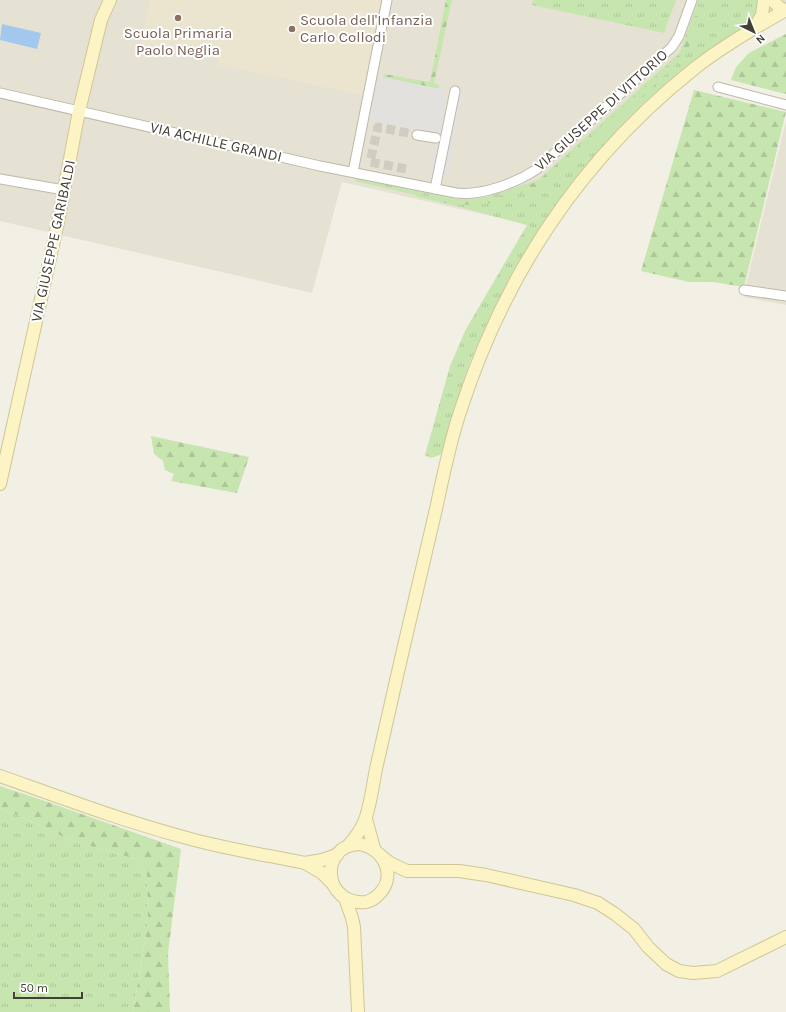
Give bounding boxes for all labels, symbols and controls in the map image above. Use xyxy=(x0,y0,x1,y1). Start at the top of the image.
place label: Scuola dell'Infanzia Carlo Collodi xyxy=(300,11,433,46)
north arrow xyxy=(734,12,774,52)
marker: Scuola Primaria Paolo Neglia xyxy=(173,13,183,23)
place label: Scuola Primaria Paolo Neglia xyxy=(124,24,232,59)
marker: Scuola dell'Infanzia Carlo Collodi xyxy=(287,24,297,34)
text: N xyxy=(753,32,768,46)
street label: VIA GIUSEPPE DI VITTORIO xyxy=(531,46,671,174)
street label: VIA ACHILLE GRANDI xyxy=(148,118,284,166)
street label: VIA GIUSEPPE GARIBALDI xyxy=(27,158,79,324)
scale bar xyxy=(14,974,82,1000)
text: 50 m xyxy=(20,981,48,995)

